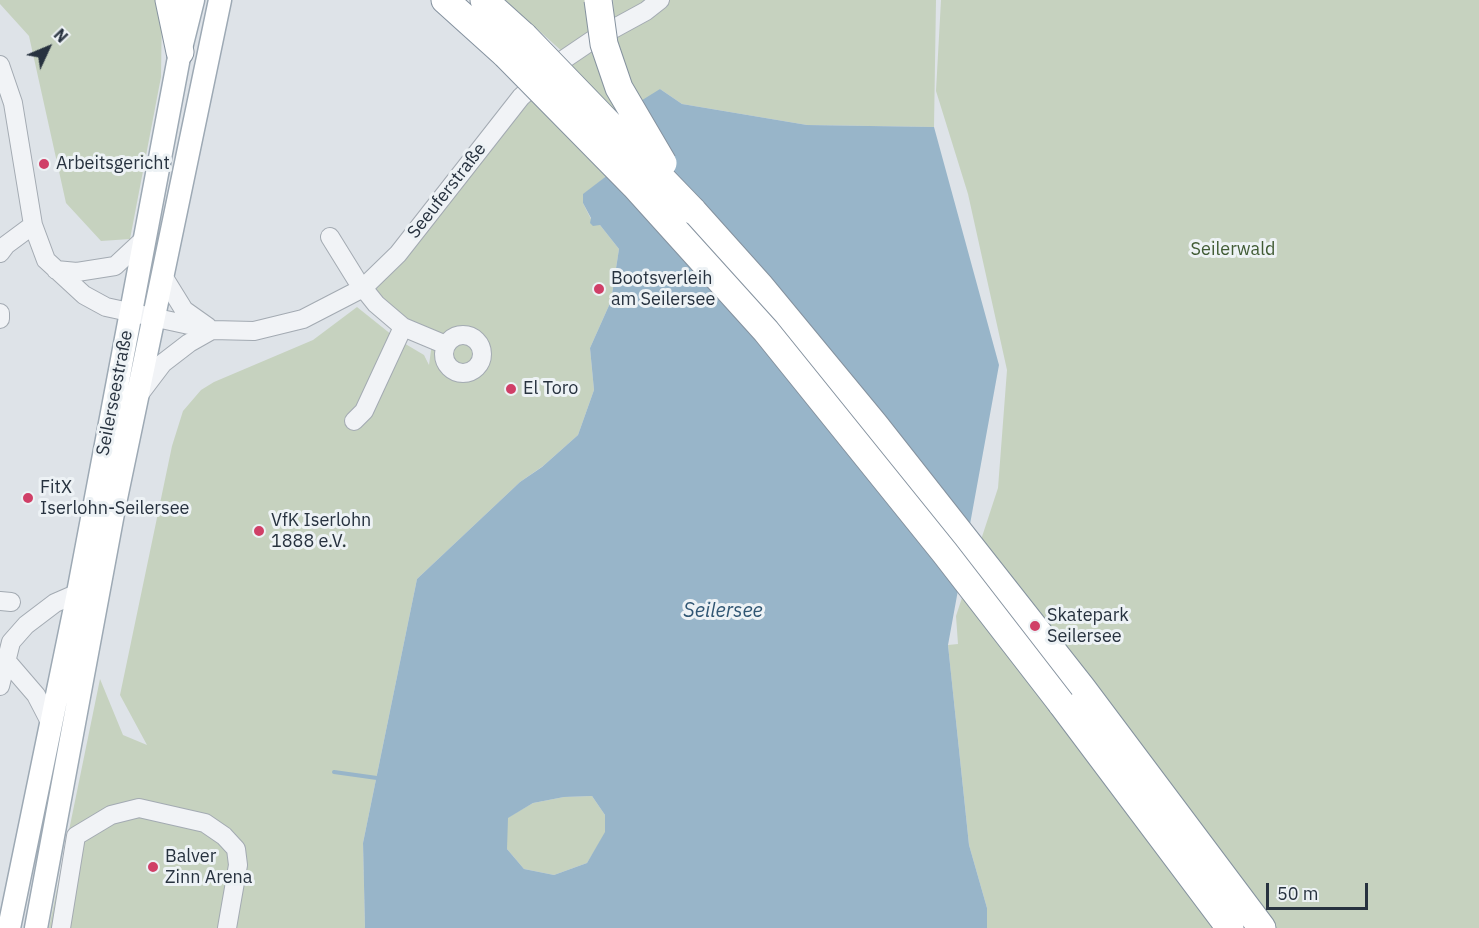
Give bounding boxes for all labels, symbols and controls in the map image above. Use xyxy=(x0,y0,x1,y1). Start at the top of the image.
north arrow xyxy=(18,18,78,78)
text: N xyxy=(50,24,72,47)
street label: Seeuferstraße xyxy=(403,139,491,243)
place label: Arbeitsgericht xyxy=(56,153,170,175)
marker: Arbeitsgericht xyxy=(37,157,51,171)
park label: Seilerwald xyxy=(1191,239,1275,261)
place label: Bootsverleih am Seilersee xyxy=(611,268,715,310)
marker: Bootsverleih am Seilersee xyxy=(592,282,606,296)
street label: Seilerseestraße xyxy=(92,328,138,458)
place label: El Toro xyxy=(523,378,578,400)
marker: El Toro xyxy=(504,382,518,396)
place label: FitX Iserlohn-Seilersee xyxy=(40,477,189,520)
marker: FitX Iserlohn-Seilersee xyxy=(21,491,35,505)
place label: VfK Iserlohn 1888 e.V. xyxy=(271,510,371,552)
marker: VfK Iserlohn 1888 e.V. xyxy=(252,524,266,538)
water label: Seilersee xyxy=(683,599,763,623)
place label: Skatepark Seilersee xyxy=(1047,605,1129,648)
marker: Skatepark Seilersee xyxy=(1028,619,1042,633)
place label: Balver Zinn Arena xyxy=(165,846,252,888)
marker: Balver Zinn Arena xyxy=(146,860,160,874)
scale bar xyxy=(1269,871,1371,909)
text: 50 m xyxy=(1277,882,1319,905)

